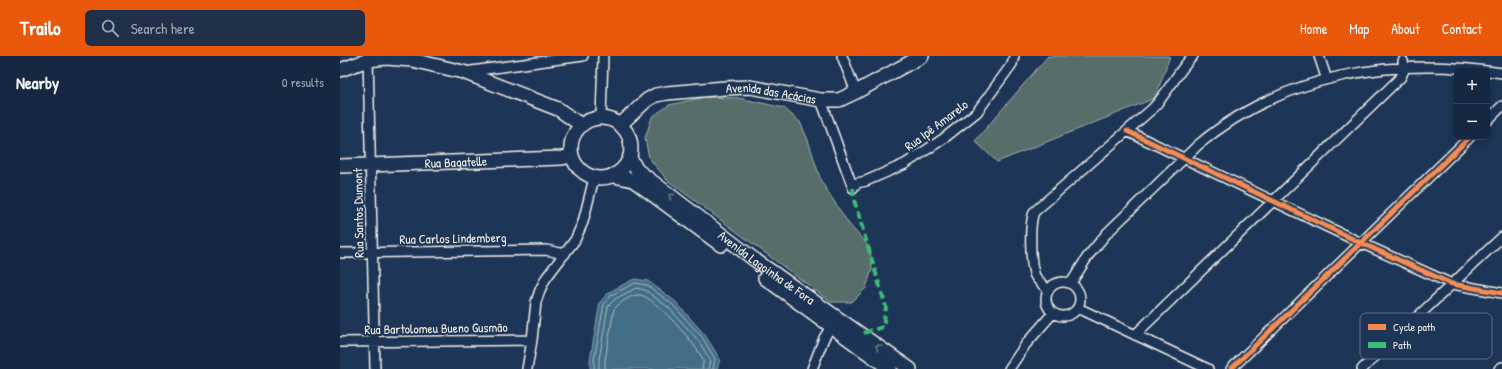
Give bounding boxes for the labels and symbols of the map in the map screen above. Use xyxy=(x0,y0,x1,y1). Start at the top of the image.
street label: Avenida das Acácias xyxy=(725,78,818,108)
street label: Rua Ipê Amarelo xyxy=(901,95,971,155)
street label: Rua Bagatelle xyxy=(424,152,487,172)
street label: Rua Santos Dumont xyxy=(348,168,368,258)
one-way arrow xyxy=(668,193,675,201)
street label: Avenida Lagoinha de Fora xyxy=(714,226,819,309)
street label: Rua Carlos Lindemberg xyxy=(399,228,507,248)
legend xyxy=(1360,313,1492,359)
street label: Rua Bartolomeu Bueno Gusmão xyxy=(364,318,508,338)
text: Cycle path xyxy=(1393,320,1436,334)
text: Path xyxy=(1393,338,1411,352)
one-way arrow xyxy=(875,344,882,351)

